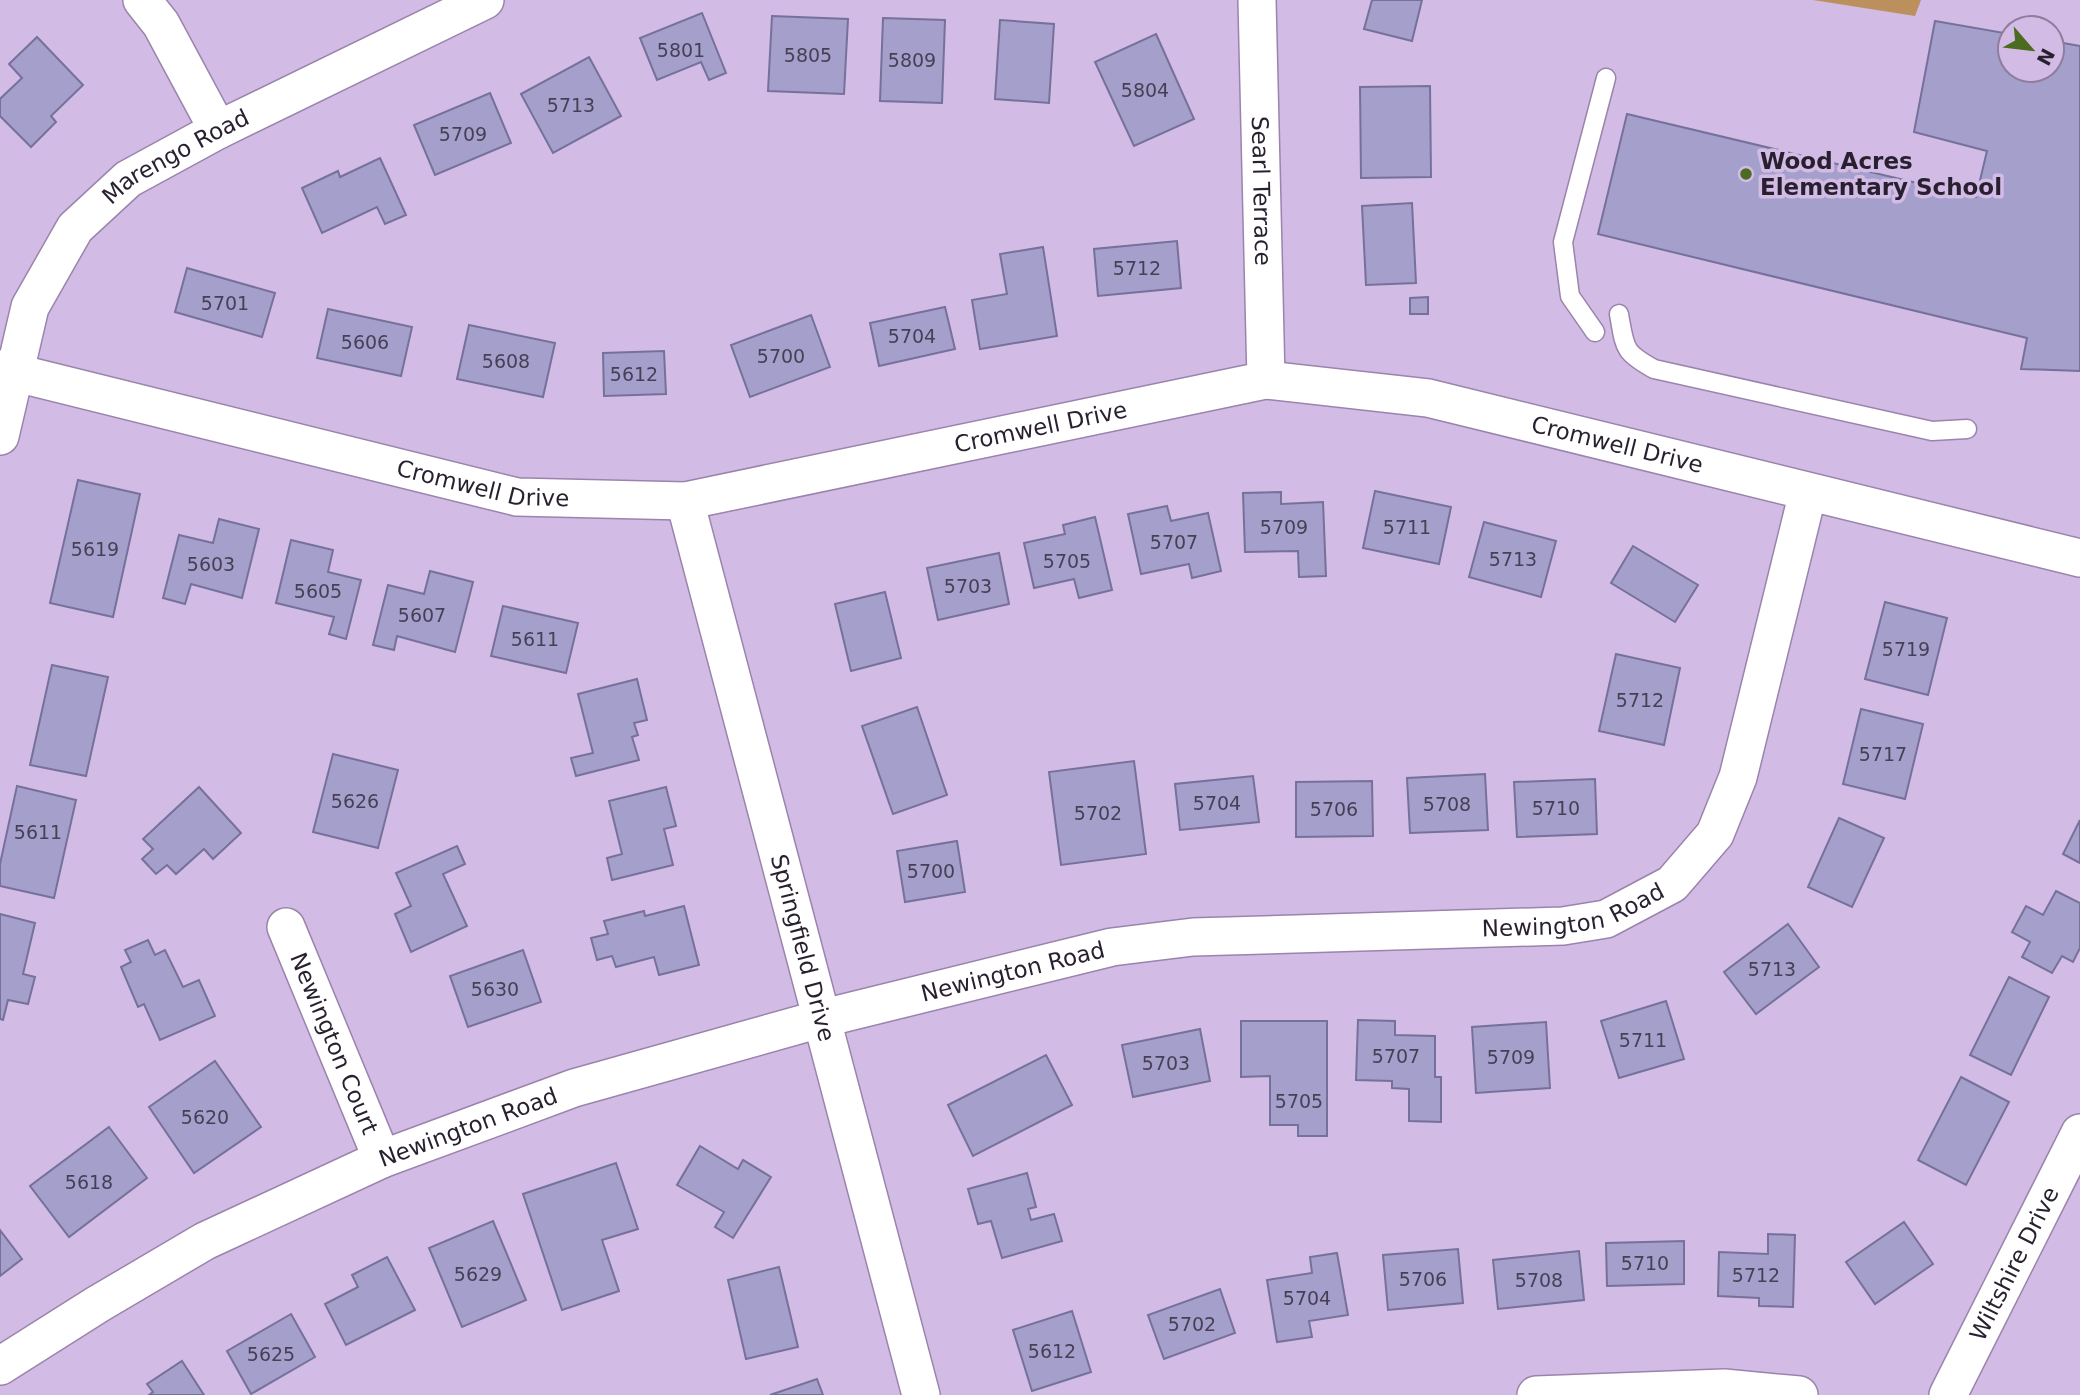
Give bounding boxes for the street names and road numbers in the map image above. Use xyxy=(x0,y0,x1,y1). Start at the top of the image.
street label: Marengo Road xyxy=(97,104,253,209)
street label: Searl Terrace xyxy=(1247,116,1276,266)
street label: Cromwell Drive xyxy=(952,396,1129,458)
street label: Cromwell Drive xyxy=(1529,411,1706,478)
street label: Cromwell Drive xyxy=(394,455,570,512)
street label: Springfield Drive xyxy=(766,851,840,1044)
street label: Newington Road xyxy=(1481,878,1668,941)
street label: Newington Road xyxy=(918,936,1107,1007)
street label: Newington Court xyxy=(285,949,383,1138)
street label: Newington Road xyxy=(375,1082,561,1172)
street label: Wiltshire Drive xyxy=(1965,1182,2064,1345)

